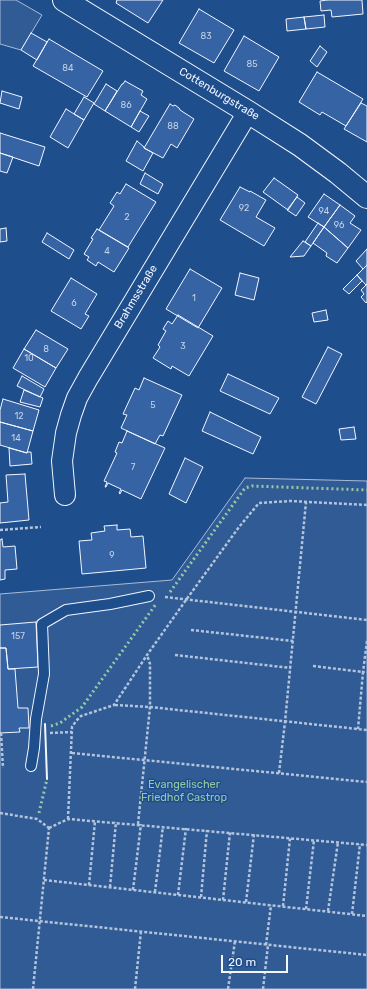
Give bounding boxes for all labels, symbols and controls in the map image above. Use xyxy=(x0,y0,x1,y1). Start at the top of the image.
house number: 83 xyxy=(200,31,212,41)
house number: 85 xyxy=(246,59,258,69)
house number: 84 xyxy=(62,63,74,73)
street label: Cottenburgstraße xyxy=(176,65,262,123)
house number: 86 xyxy=(120,100,132,110)
house number: 88 xyxy=(167,121,179,131)
house number: 92 xyxy=(239,203,249,213)
house number: 94 xyxy=(319,206,329,216)
house number: 2 xyxy=(124,212,130,222)
house number: 96 xyxy=(334,220,344,230)
house number: 4 xyxy=(104,246,110,256)
street label: Brahmsstraße xyxy=(112,263,160,331)
house number: 1 xyxy=(192,293,196,303)
house number: 6 xyxy=(71,298,77,308)
house number: 3 xyxy=(180,341,186,351)
house number: 8 xyxy=(43,344,49,354)
house number: 10 xyxy=(24,353,34,363)
house number: 5 xyxy=(150,400,156,410)
house number: 12 xyxy=(14,411,24,421)
house number: 14 xyxy=(11,433,21,443)
house number: 7 xyxy=(131,462,135,472)
house number: 9 xyxy=(109,550,115,560)
house number: 157 xyxy=(11,631,25,641)
park label: Evangelischer Friedhof Castrop xyxy=(141,778,227,804)
scale bar xyxy=(223,947,290,973)
text: 20 m xyxy=(228,955,256,969)

